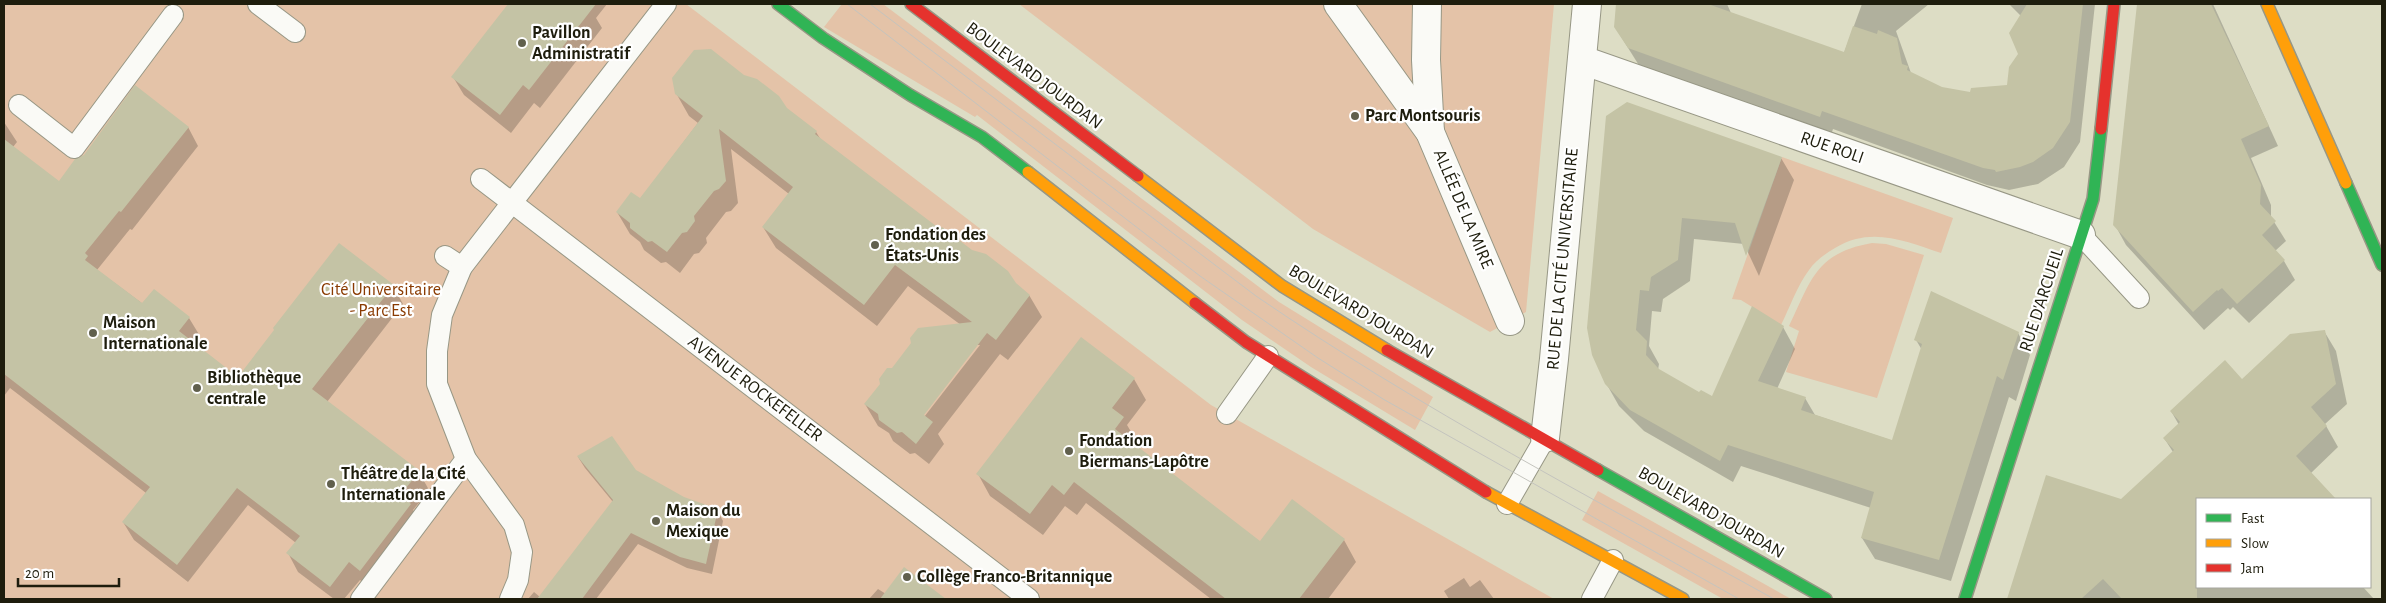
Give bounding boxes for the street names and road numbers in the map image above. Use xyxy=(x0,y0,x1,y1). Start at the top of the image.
street label: BOULEVARD JOURDAN xyxy=(963,19,1105,133)
street label: RUE ROLI xyxy=(1798,129,1866,167)
street label: ALLÉE DE LA MIRE xyxy=(1430,146,1499,272)
street label: RUE DE LA CITÉ UNIVERSITAIRE xyxy=(1541,147,1582,371)
street label: RUE D'ARCUEIL xyxy=(2017,246,2067,354)
street label: BOULEVARD JOURDAN xyxy=(1286,262,1436,362)
street label: AVENUE ROCKEFELLER xyxy=(684,333,826,445)
street label: BOULEVARD JOURDAN xyxy=(1635,464,1787,562)

